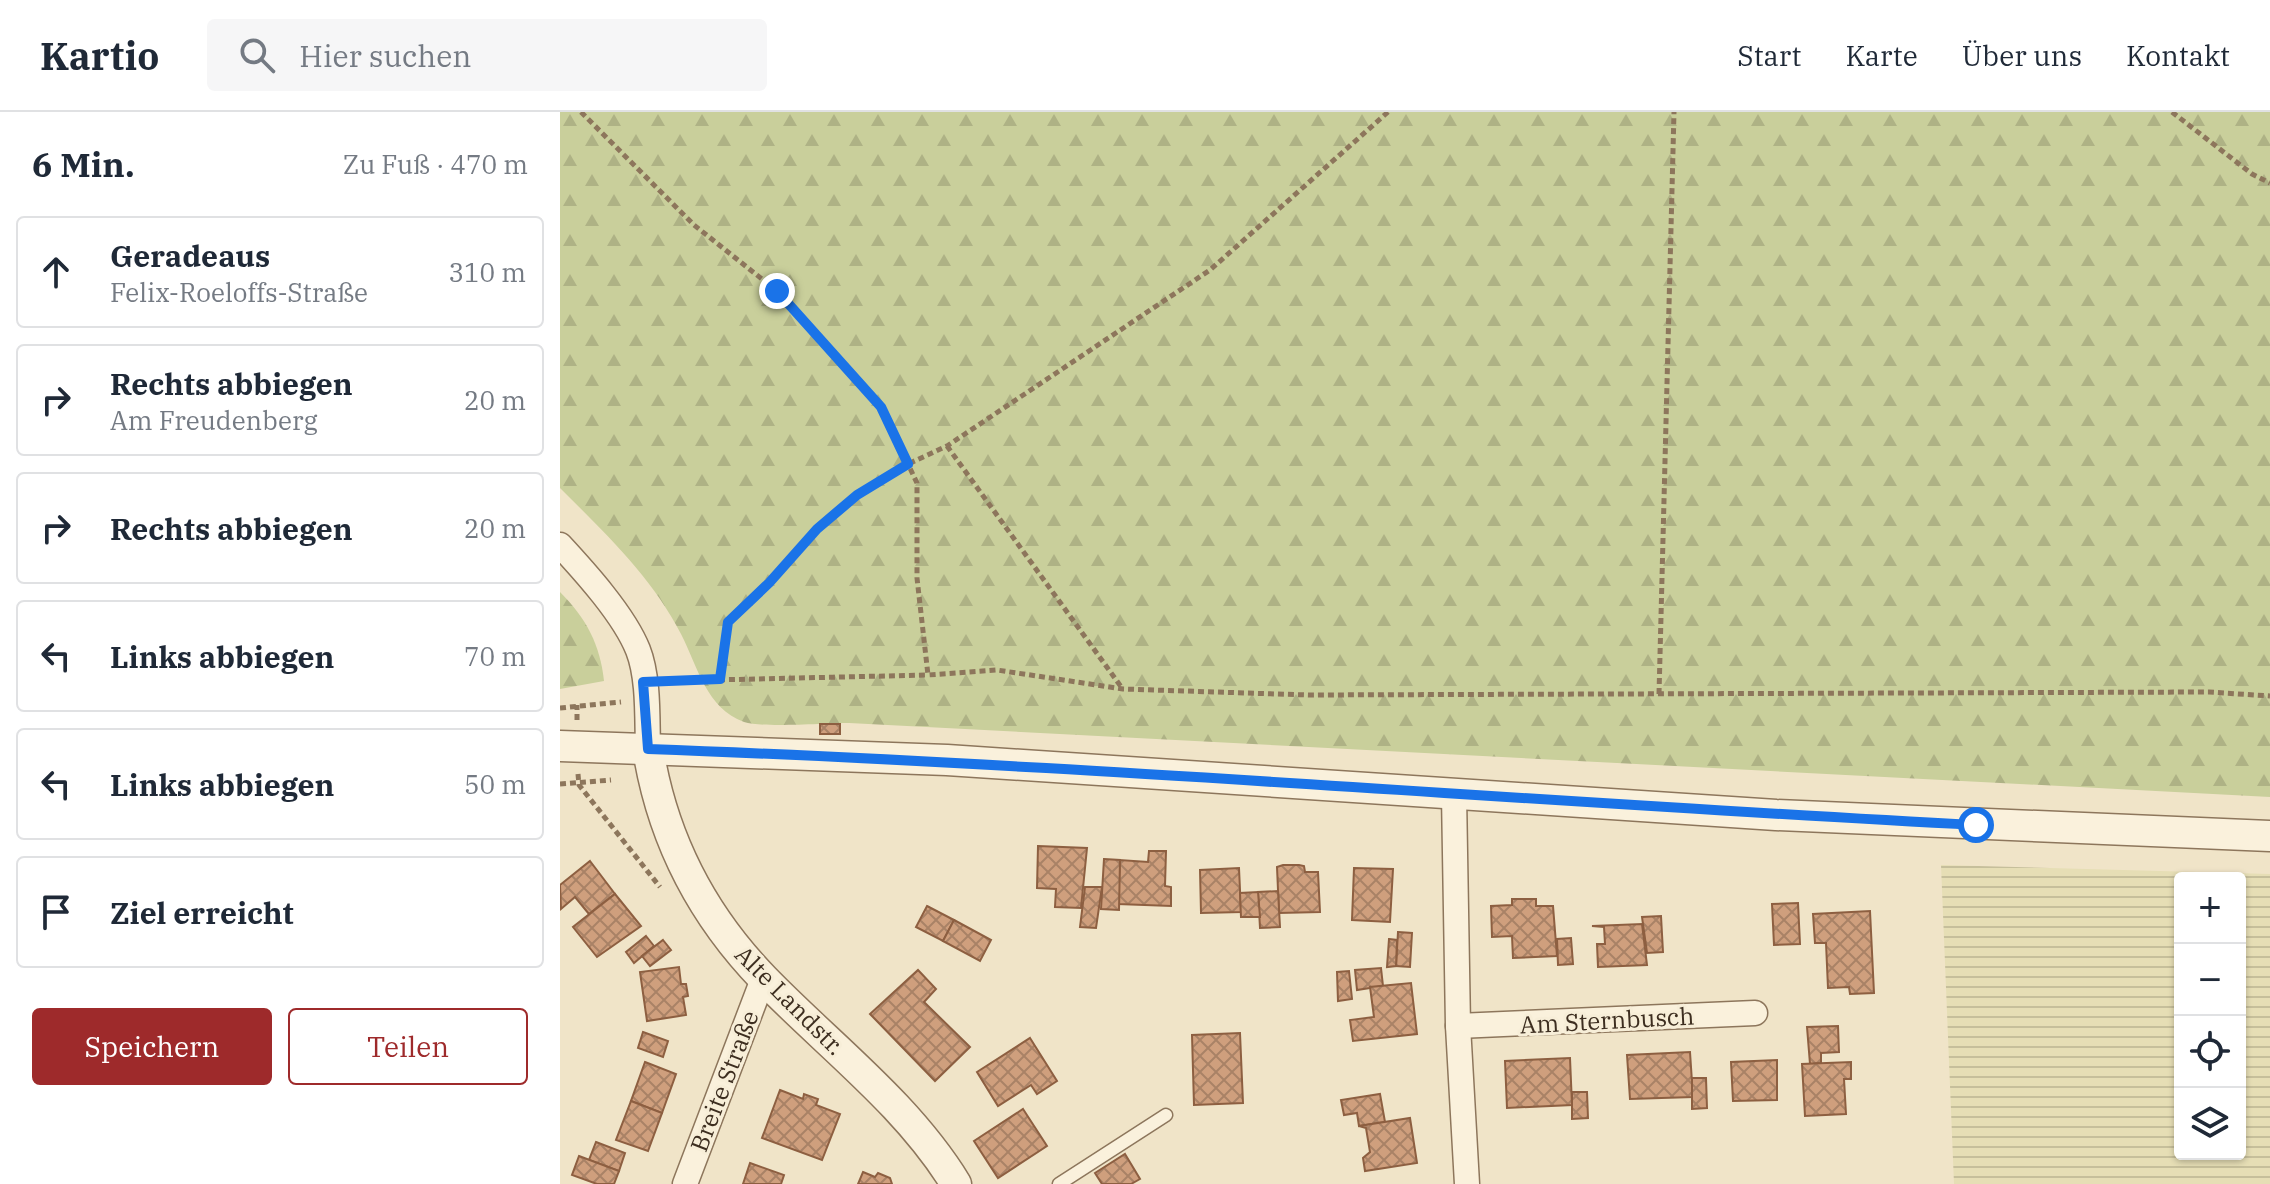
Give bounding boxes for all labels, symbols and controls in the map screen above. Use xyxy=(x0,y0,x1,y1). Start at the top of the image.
search box xyxy=(207,19,767,91)
text: Kartio xyxy=(40,31,159,80)
icon: search xyxy=(235,33,279,77)
text: Hier suchen xyxy=(299,36,471,75)
text: Start xyxy=(1737,37,1801,74)
text: Karte xyxy=(1845,37,1918,74)
text: Über uns xyxy=(1962,37,2082,74)
text: Kontakt xyxy=(2126,37,2230,74)
text: 6 Min. xyxy=(32,142,135,186)
text: Zu Fuß · 470 m xyxy=(343,147,528,181)
text: Geradeaus xyxy=(110,236,270,275)
icon: ahead xyxy=(34,250,78,294)
text: 310 m xyxy=(448,255,526,289)
route end xyxy=(759,273,795,309)
text: Felix-Roeloffs-Straße xyxy=(110,275,368,309)
text: Rechts abbiegen xyxy=(110,364,353,403)
icon: right xyxy=(34,378,78,422)
text: 20 m xyxy=(464,383,526,417)
text: Am Freudenberg xyxy=(110,403,318,437)
icon: right xyxy=(34,506,78,550)
text: Rechts abbiegen xyxy=(110,509,353,548)
text: 20 m xyxy=(464,511,526,545)
icon: left xyxy=(34,634,78,678)
text: Links abbiegen xyxy=(110,637,334,676)
text: 70 m xyxy=(464,639,526,673)
icon: left xyxy=(34,762,78,806)
text: Links abbiegen xyxy=(110,765,334,804)
text: 50 m xyxy=(464,767,526,801)
route start xyxy=(1958,807,1994,843)
map controls xyxy=(2174,872,2246,1160)
button: + xyxy=(2174,872,2246,944)
icon: arrive xyxy=(34,890,78,934)
text: Ziel erreicht xyxy=(110,893,294,932)
street label: Alte Landstr. xyxy=(728,938,852,1062)
button: − xyxy=(2174,944,2246,1016)
street label: Am Sternbusch xyxy=(1519,999,1695,1041)
street label: Breite Straße xyxy=(682,1006,766,1156)
button: Speichern xyxy=(32,1008,272,1085)
button: Teilen xyxy=(288,1008,528,1085)
button: locate xyxy=(2174,1016,2246,1088)
button: layers xyxy=(2174,1088,2246,1160)

